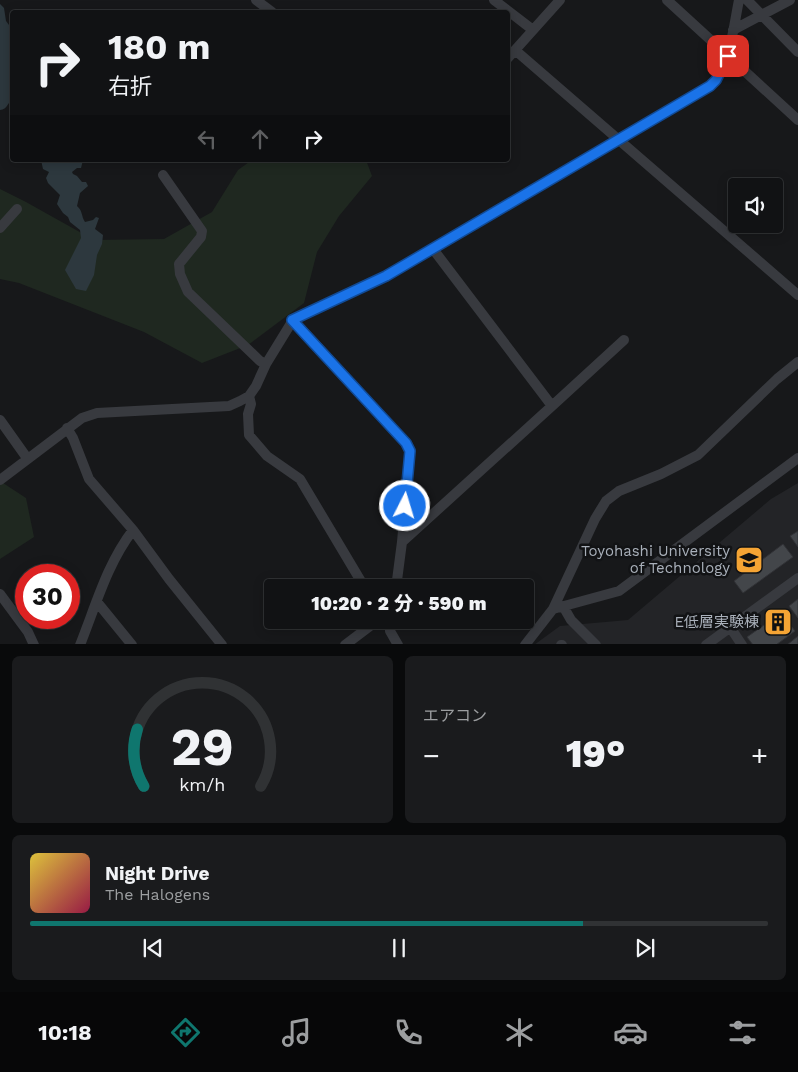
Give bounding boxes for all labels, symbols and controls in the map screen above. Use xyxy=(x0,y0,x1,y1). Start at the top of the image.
text: 180 m xyxy=(108,26,211,68)
icon: right xyxy=(25,30,90,95)
pin xyxy=(707,35,749,77)
icon: arrive xyxy=(714,42,742,70)
text: 右折 xyxy=(108,74,152,99)
icon: left xyxy=(193,125,221,153)
icon: ahead xyxy=(246,125,274,153)
icon: right xyxy=(299,125,327,153)
map controls xyxy=(728,178,783,233)
button: sound xyxy=(728,178,783,233)
position arrow xyxy=(378,479,430,531)
place label: Toyohashi University of Technology xyxy=(581,542,730,577)
school or university icon: Toyohashi University of Technology xyxy=(734,545,764,575)
speed limit sign: 30 xyxy=(15,564,80,629)
text: 10:20 · 2 分 · 590 m xyxy=(311,592,487,615)
building icon: E低層実験棟 xyxy=(763,607,793,637)
place label: E低層実験棟 xyxy=(674,613,759,631)
text: エアコン xyxy=(423,706,487,725)
text: 29 xyxy=(171,717,234,778)
text: 19° xyxy=(566,732,625,776)
text: − xyxy=(423,739,440,772)
text: + xyxy=(751,739,768,772)
text: km/h xyxy=(179,774,226,795)
text: Night Drive xyxy=(105,862,210,885)
text: The Halogens xyxy=(105,885,210,904)
icon: previous xyxy=(139,934,167,962)
icon: pause xyxy=(385,934,413,962)
icon: next xyxy=(631,934,659,962)
icon: directions xyxy=(168,1015,203,1050)
icon: music xyxy=(279,1015,314,1050)
icon: phone xyxy=(391,1015,426,1050)
icon: climate xyxy=(502,1015,537,1050)
icon: car xyxy=(613,1015,648,1050)
icon: filters xyxy=(725,1015,760,1050)
text: 10:18 xyxy=(38,1020,92,1045)

